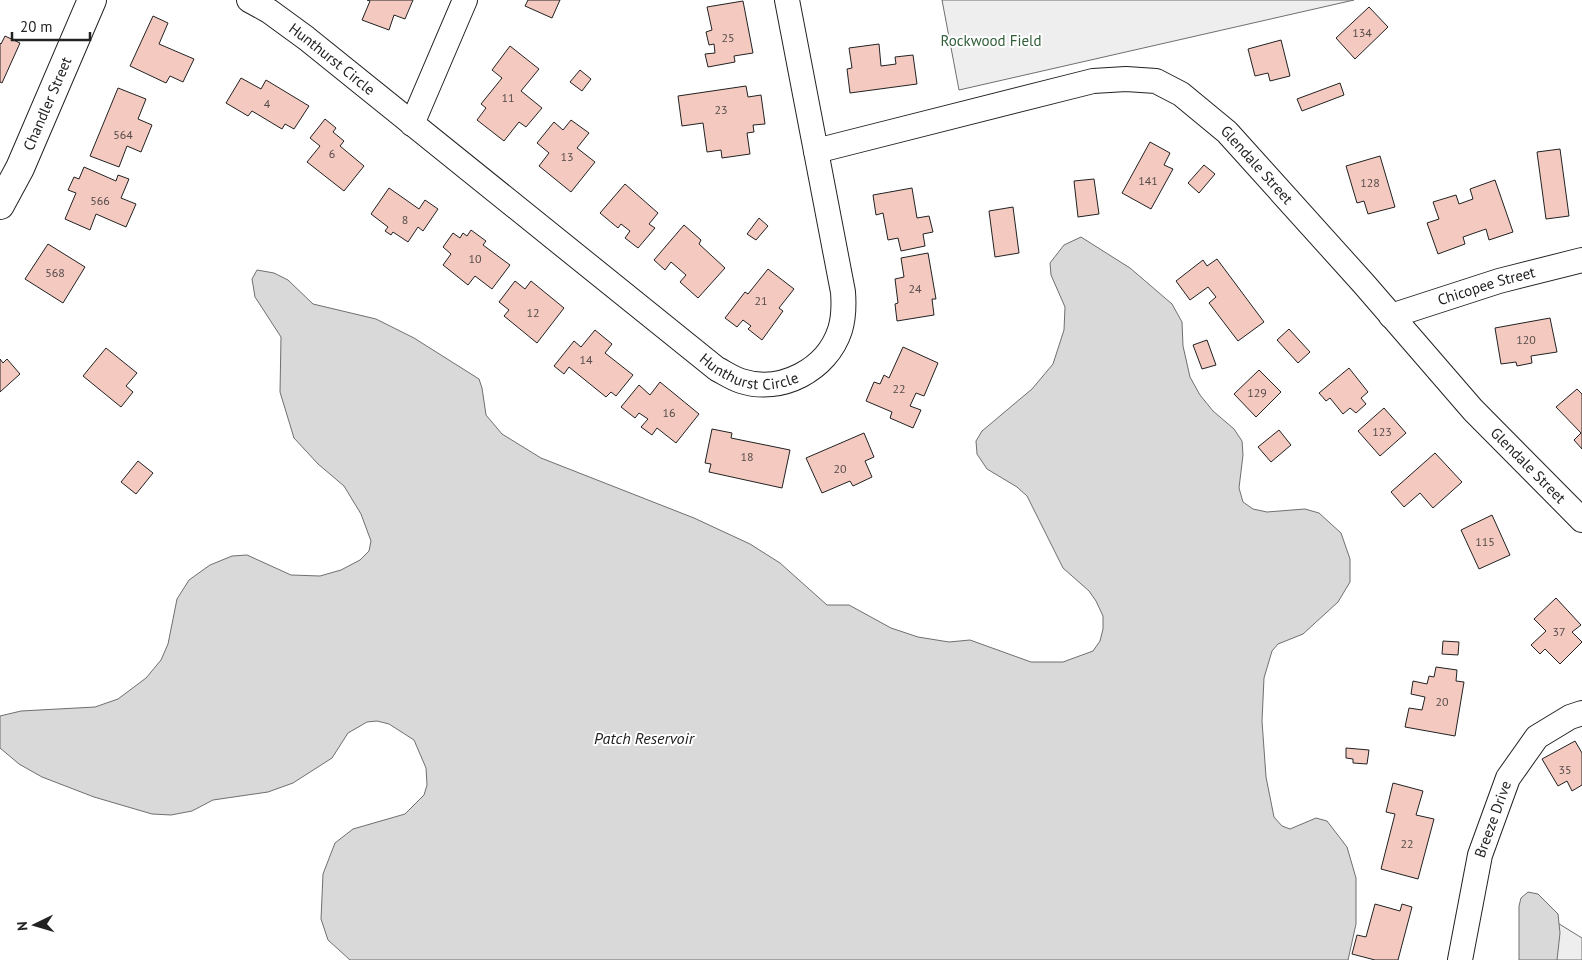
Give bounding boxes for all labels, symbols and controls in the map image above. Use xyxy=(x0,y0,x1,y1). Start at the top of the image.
scale bar xyxy=(12,10,90,42)
text: 20 m xyxy=(20,17,53,36)
street label: Hunthurst Circle xyxy=(285,19,379,99)
house number: 134 xyxy=(1352,25,1372,40)
house number: 25 xyxy=(721,30,735,45)
park label: Rockwood Field xyxy=(940,31,1042,50)
street label: Chandler Street xyxy=(19,54,76,153)
house number: 11 xyxy=(501,90,515,105)
house number: 4 xyxy=(264,96,271,111)
house number: 23 xyxy=(714,102,728,117)
street label: Glendale Street xyxy=(1217,121,1297,208)
house number: 564 xyxy=(113,127,133,142)
house number: 6 xyxy=(329,146,335,161)
house number: 13 xyxy=(560,149,574,164)
house number: 141 xyxy=(1138,173,1158,188)
house number: 128 xyxy=(1360,175,1380,190)
house number: 566 xyxy=(90,193,110,208)
house number: 8 xyxy=(402,212,408,227)
house number: 10 xyxy=(468,251,482,266)
street label: Chicopee Street xyxy=(1435,262,1537,309)
house number: 568 xyxy=(45,265,65,280)
house number: 24 xyxy=(908,281,922,296)
house number: 21 xyxy=(754,293,768,308)
house number: 12 xyxy=(526,305,540,320)
house number: 120 xyxy=(1516,332,1536,347)
street label: Hunthurst Circle xyxy=(696,349,801,394)
house number: 14 xyxy=(579,352,593,367)
house number: 22 xyxy=(892,381,906,396)
house number: 129 xyxy=(1247,385,1267,400)
house number: 16 xyxy=(662,405,676,420)
street label: Glendale Street xyxy=(1487,423,1570,507)
house number: 123 xyxy=(1372,424,1392,439)
house number: 18 xyxy=(740,449,754,464)
house number: 20 xyxy=(833,461,847,476)
house number: 115 xyxy=(1475,534,1495,549)
house number: 37 xyxy=(1552,624,1566,639)
house number: 20 xyxy=(1435,694,1449,709)
water label: Patch Reservoir xyxy=(594,728,696,748)
house number: 35 xyxy=(1558,762,1572,777)
street label: Breeze Drive xyxy=(1470,778,1515,860)
house number: 22 xyxy=(1400,836,1414,851)
north arrow xyxy=(10,900,60,950)
text: N xyxy=(13,921,31,932)

